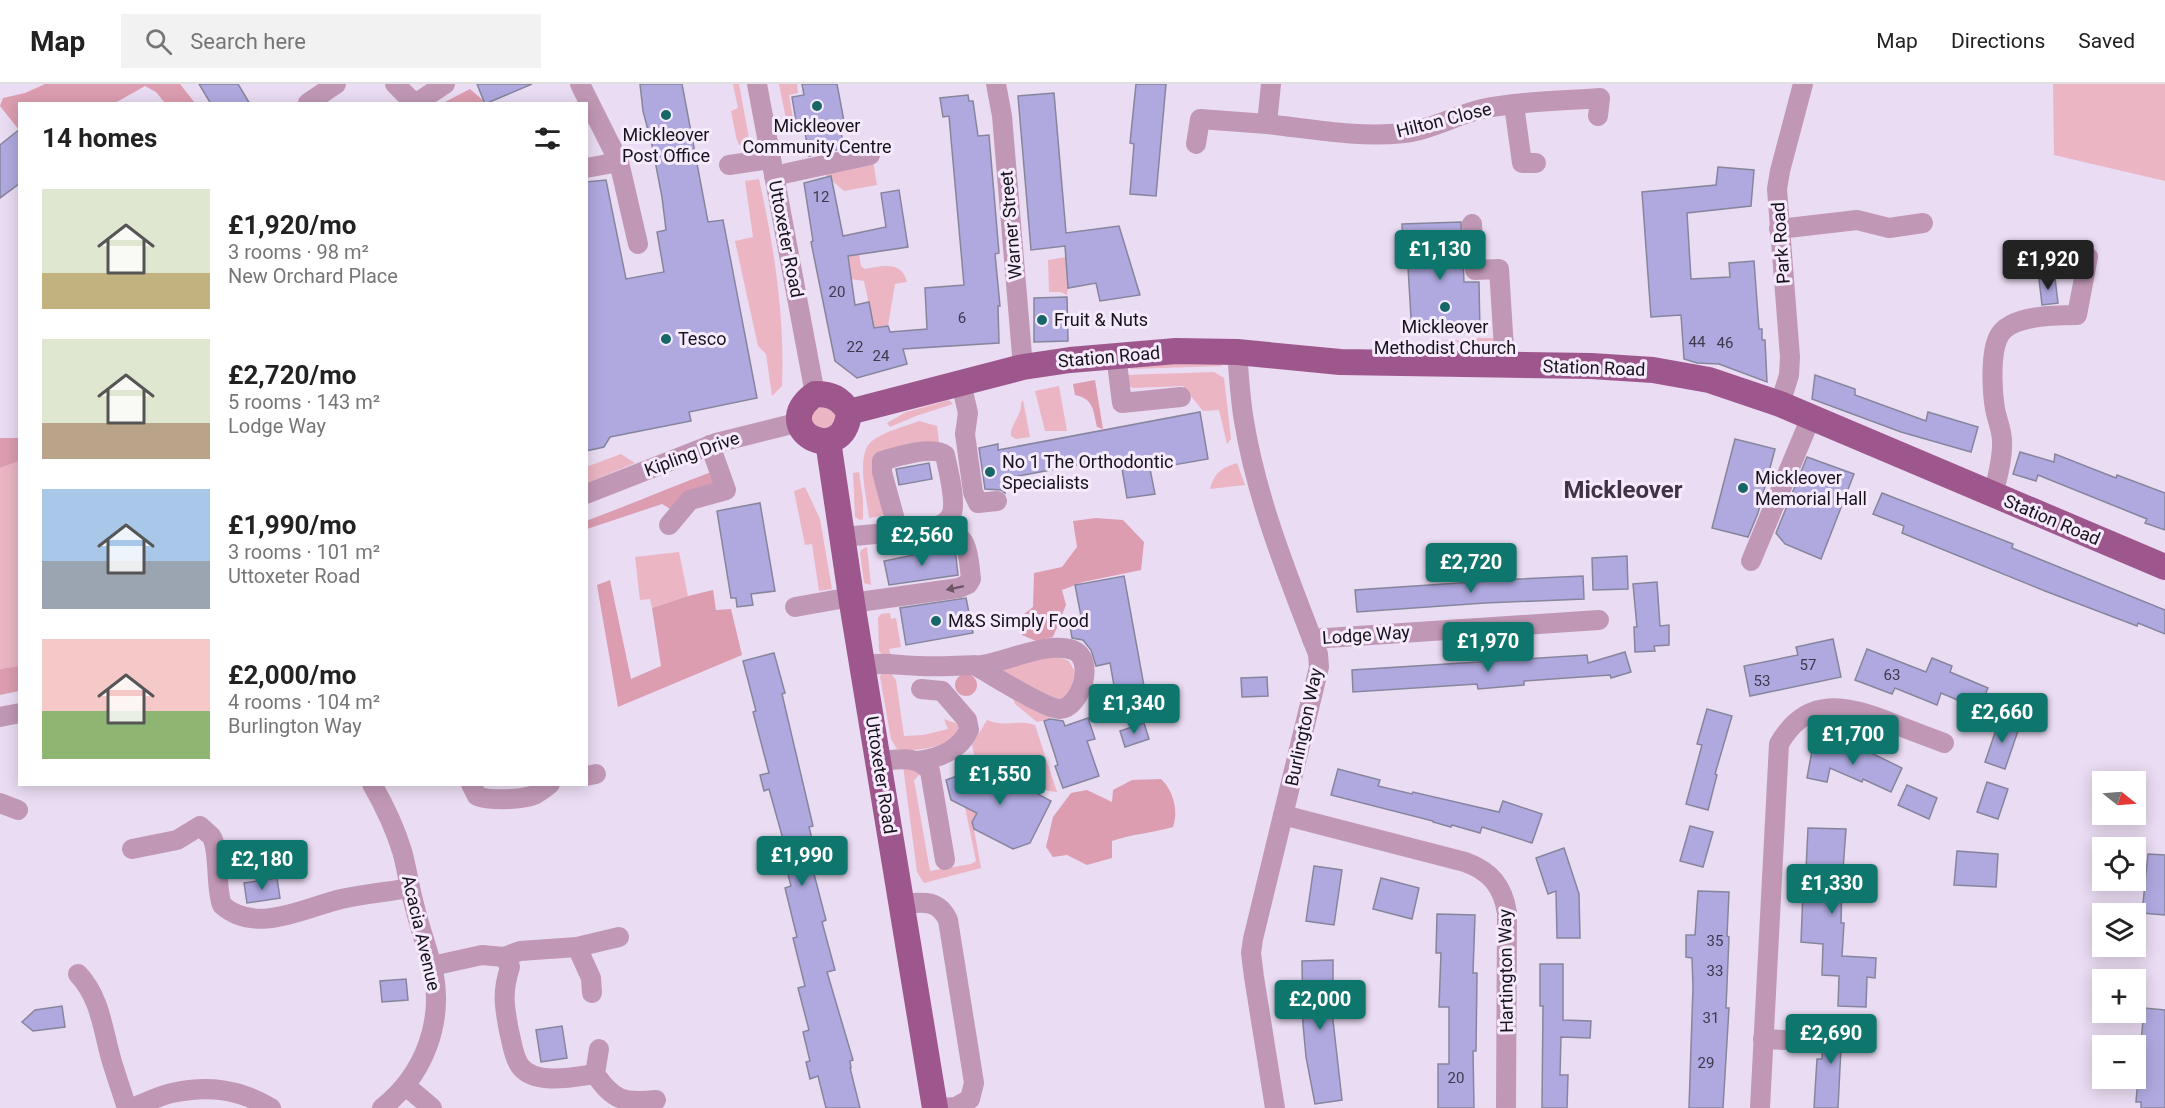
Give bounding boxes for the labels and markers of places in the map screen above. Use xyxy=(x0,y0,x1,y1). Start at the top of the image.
marker: Mickleover Community Centre xyxy=(810,99,824,113)
marker: Mickleover Post Office xyxy=(659,108,673,122)
place label: Mickleover Community Centre xyxy=(742,115,892,157)
place label: Mickleover Post Office xyxy=(622,124,710,166)
pin: £1,130 xyxy=(1391,230,1489,281)
pin: £1,920 xyxy=(1999,240,2097,291)
marker: Mickleover Methodist Church xyxy=(1438,300,1452,314)
place label: Fruit & Nuts xyxy=(1054,309,1148,330)
marker: Fruit & Nuts xyxy=(1035,313,1049,327)
place label: Mickleover Methodist Church xyxy=(1374,316,1516,358)
place label: Tesco xyxy=(678,328,726,349)
marker: Tesco xyxy=(659,332,673,346)
place label: No 1 The Orthodontic Specialists xyxy=(1002,451,1174,493)
marker: No 1 The Orthodontic Specialists xyxy=(983,465,997,479)
place label: Mickleover Memorial Hall xyxy=(1755,467,1867,509)
marker: Mickleover Memorial Hall xyxy=(1736,481,1750,495)
pin: £2,560 xyxy=(873,516,971,567)
pin: £2,720 xyxy=(1422,543,1520,594)
place label: M&S Simply Food xyxy=(948,610,1089,631)
marker: M&S Simply Food xyxy=(929,614,943,628)
pin: £1,970 xyxy=(1439,622,1537,673)
pin: £1,340 xyxy=(1085,684,1183,735)
pin: £2,660 xyxy=(1953,693,2051,744)
pin: £1,700 xyxy=(1804,715,1902,766)
pin: £1,550 xyxy=(951,755,1049,806)
pin: £1,990 xyxy=(753,836,851,887)
pin: £2,180 xyxy=(213,840,311,891)
pin: £1,330 xyxy=(1783,864,1881,915)
pin: £2,000 xyxy=(1271,980,1369,1031)
pin: £2,690 xyxy=(1782,1014,1880,1065)

